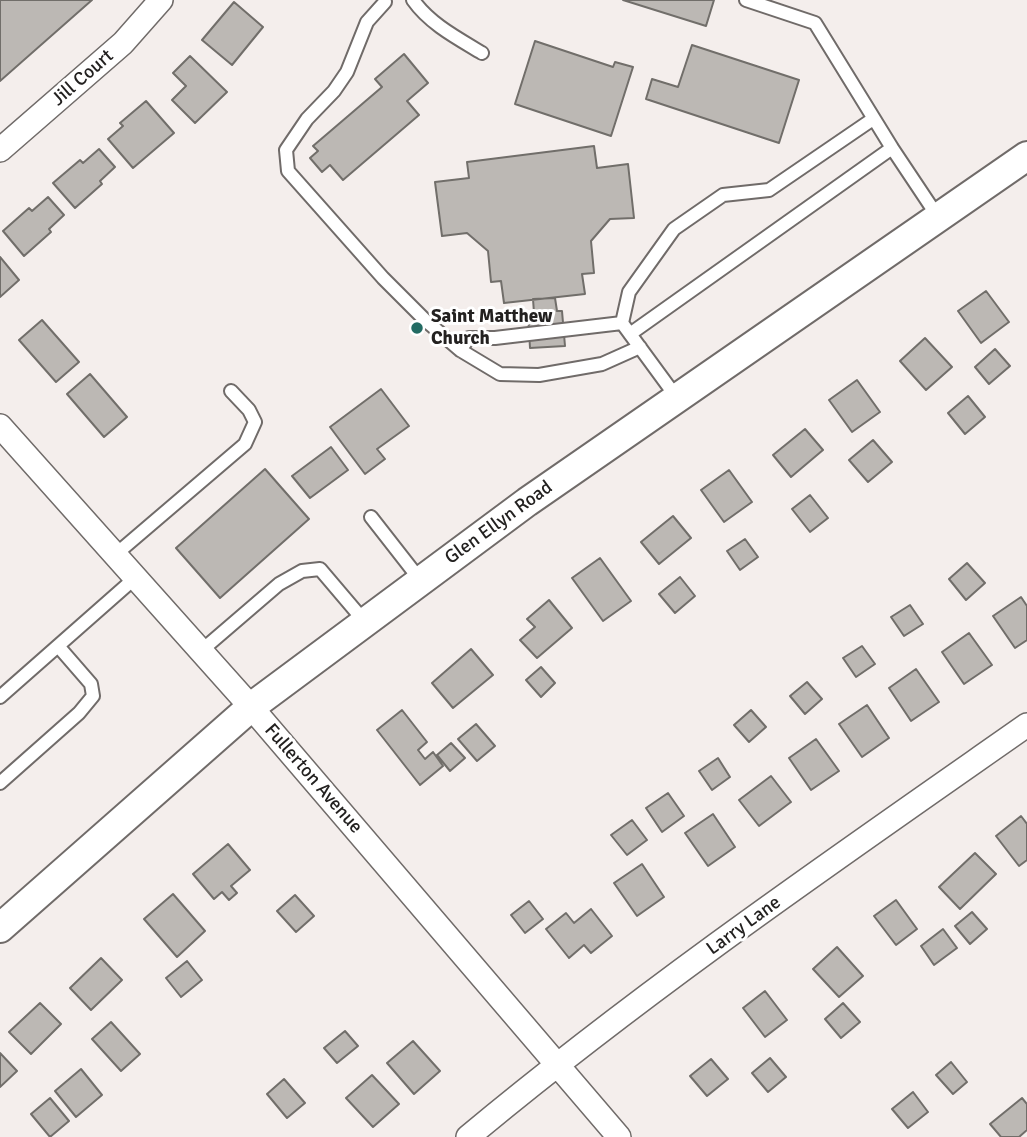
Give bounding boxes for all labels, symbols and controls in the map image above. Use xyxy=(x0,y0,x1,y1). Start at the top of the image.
street label: Jill Court xyxy=(47,45,119,111)
place label: Saint Matthew Church xyxy=(431,306,552,350)
marker: Saint Matthew Church xyxy=(409,320,425,336)
street label: Glen Ellyn Road xyxy=(441,476,557,570)
street label: Fullerton Avenue xyxy=(259,720,367,838)
street label: Larry Lane xyxy=(702,891,786,961)

